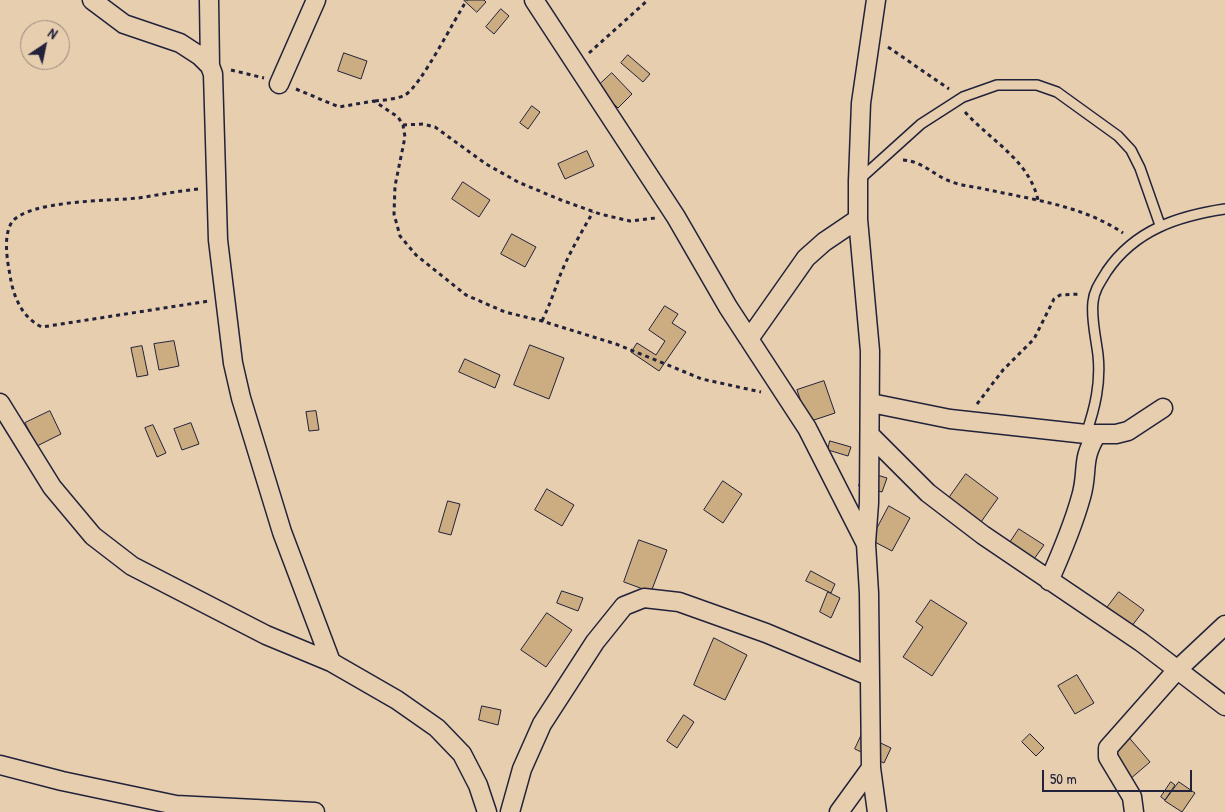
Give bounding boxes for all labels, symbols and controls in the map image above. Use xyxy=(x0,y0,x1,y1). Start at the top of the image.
north arrow xyxy=(20,20,70,70)
text: N xyxy=(45,23,62,43)
scale bar xyxy=(1045,760,1195,792)
text: 50 m xyxy=(1050,768,1077,789)

